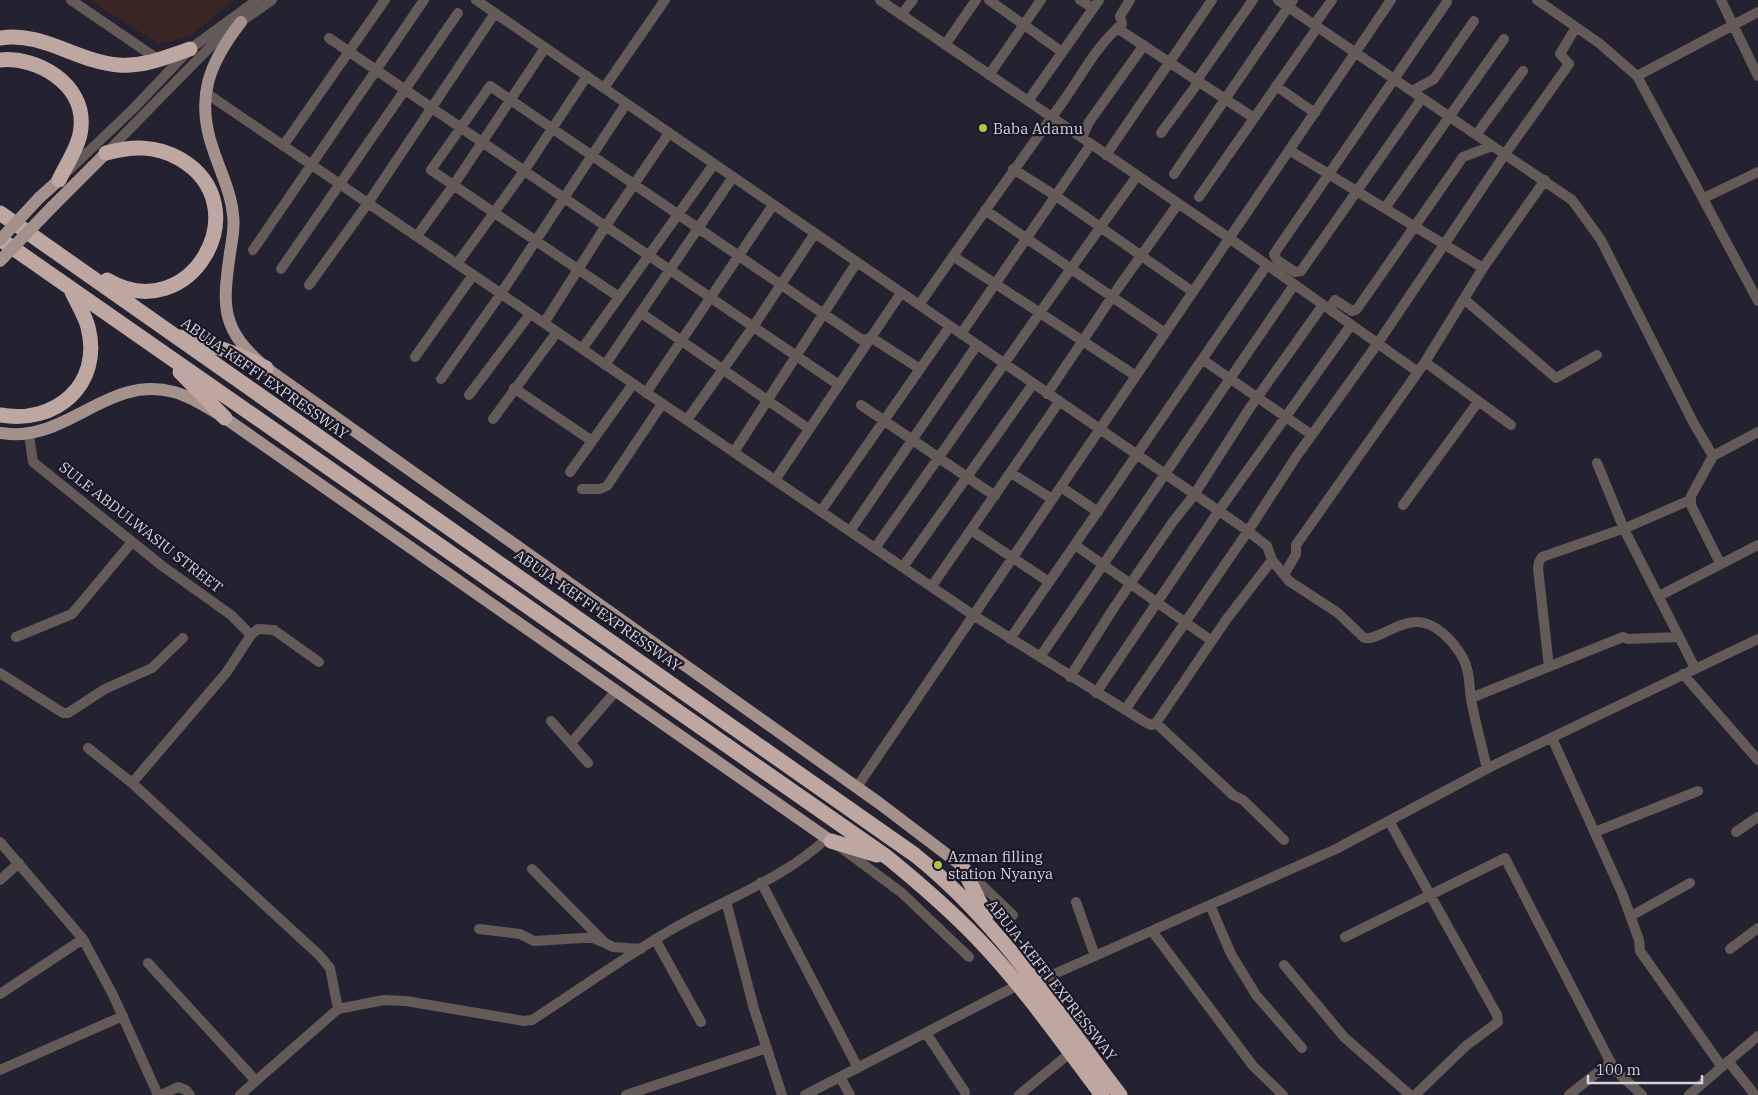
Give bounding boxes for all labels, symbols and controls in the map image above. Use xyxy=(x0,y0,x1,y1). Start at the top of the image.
place label: Baba Adamu xyxy=(993,119,1083,138)
marker: Baba Adamu xyxy=(977,122,989,134)
street label: ABUJA-KEFFI EXPRESSWAY xyxy=(178,313,353,443)
street label: SULE ABDULWASIU STREET xyxy=(55,457,227,597)
street label: ABUJA-KEFFI EXPRESSWAY xyxy=(511,545,686,675)
place label: Azman filling station Nyanya xyxy=(948,847,1053,883)
marker: Azman filling station Nyanya xyxy=(932,859,944,871)
street label: ABUJA-KEFFI EXPRESSWAY xyxy=(983,895,1121,1065)
scale bar xyxy=(1588,1052,1702,1084)
text: 100 m xyxy=(1596,1060,1641,1079)

